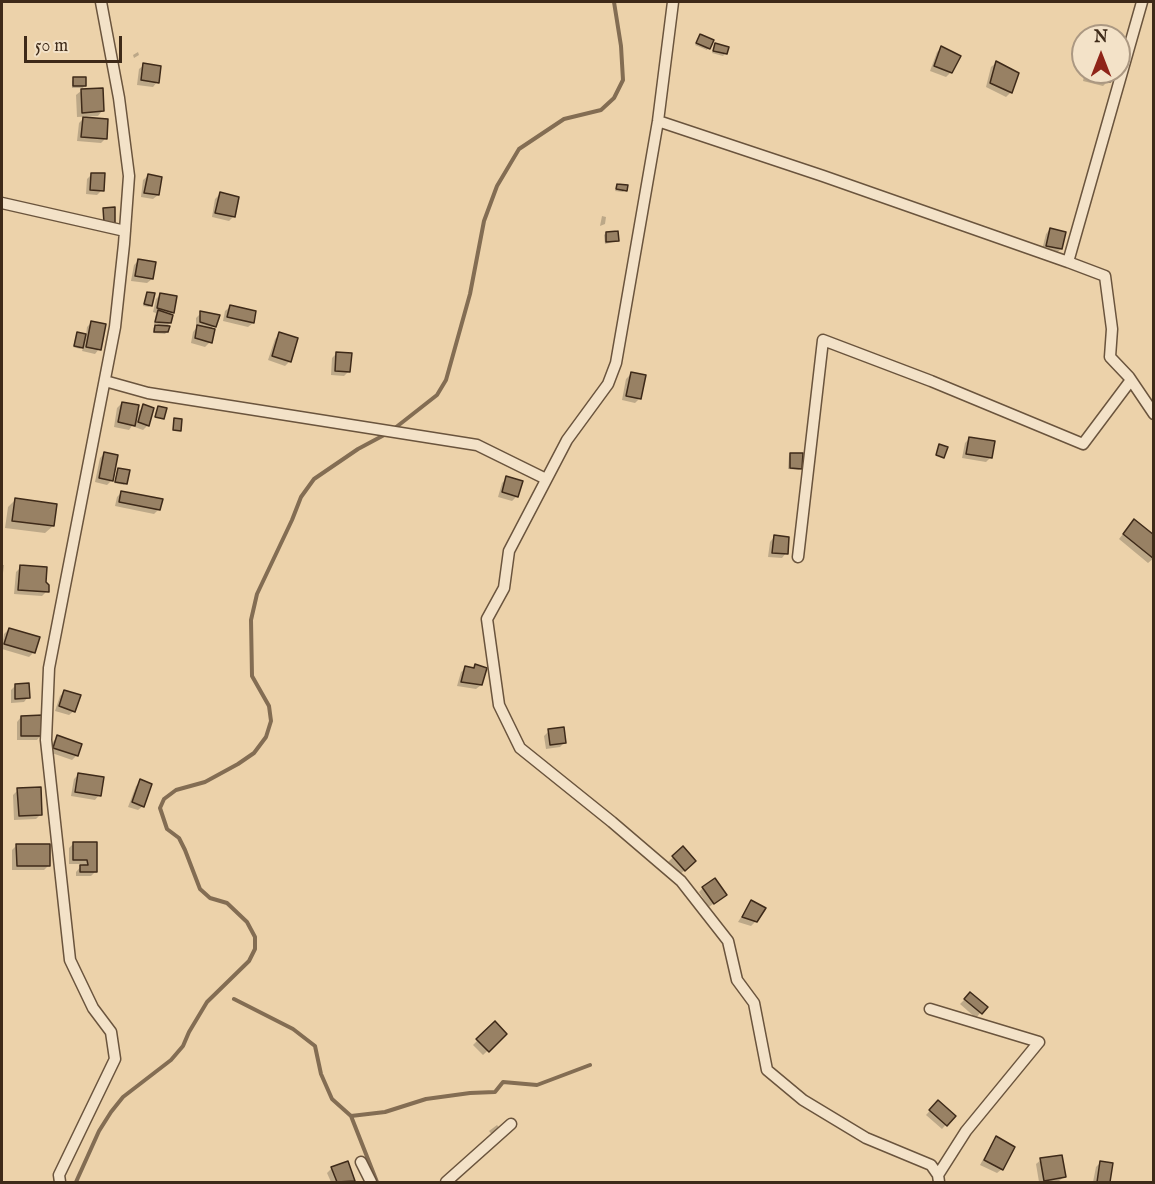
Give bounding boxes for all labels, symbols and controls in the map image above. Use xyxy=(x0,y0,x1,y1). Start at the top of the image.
scale bar xyxy=(27,24,124,62)
north arrow xyxy=(1071,24,1131,84)
text: N xyxy=(1094,28,1108,48)
text: 50 m xyxy=(35,35,68,58)

